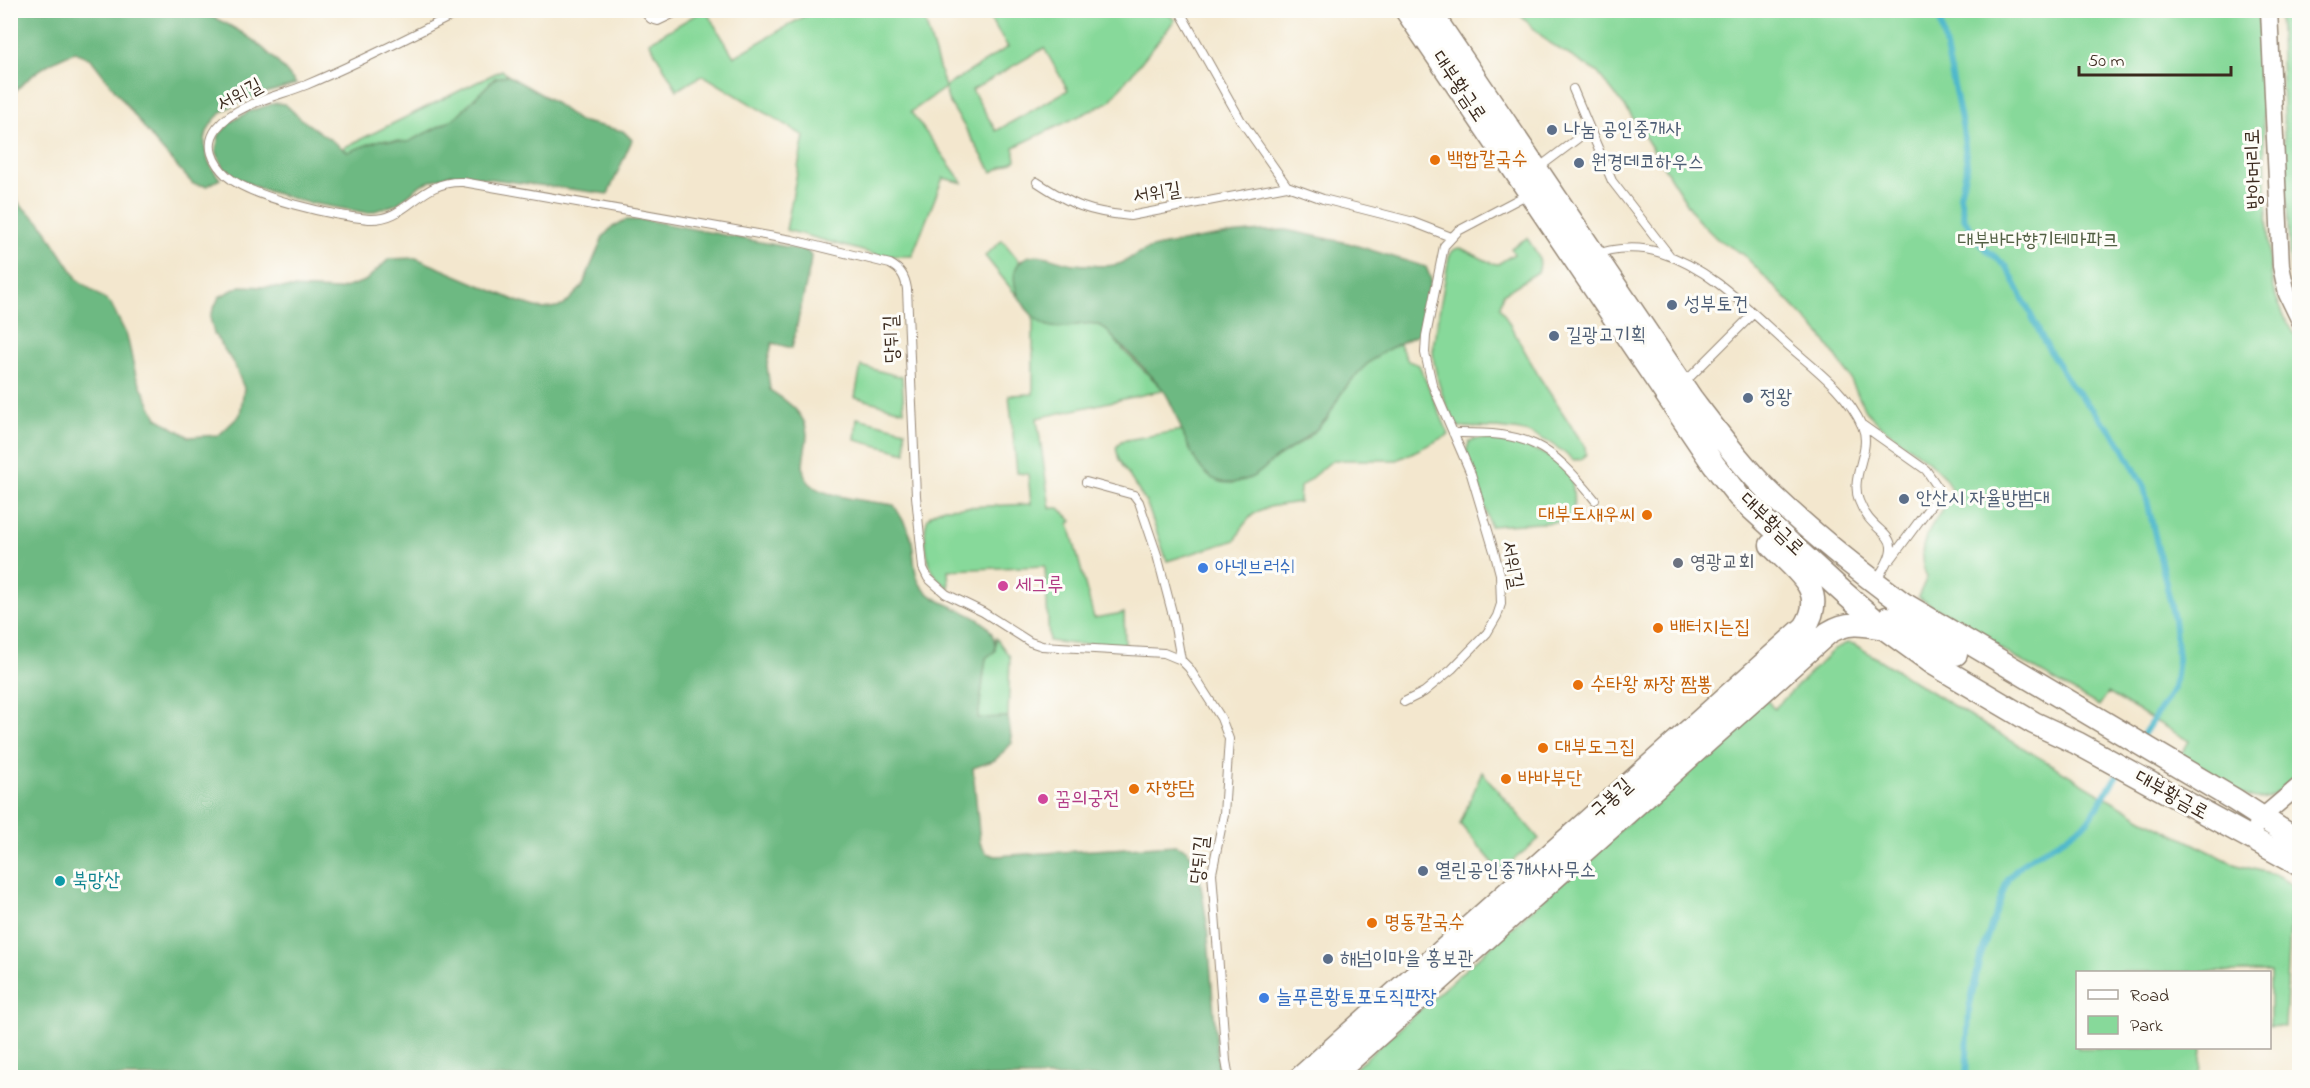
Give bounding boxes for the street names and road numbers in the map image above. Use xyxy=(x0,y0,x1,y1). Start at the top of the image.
street label: 대부황금로 xyxy=(1423,46,1493,128)
street label: 서위길 xyxy=(212,72,268,120)
street label: 방아머리로 xyxy=(2239,128,2271,210)
street label: 서위길 xyxy=(1131,176,1183,212)
street label: 당뒤길 xyxy=(878,314,908,364)
street label: 대부황금로 xyxy=(1732,487,1810,563)
street label: 서위길 xyxy=(1493,539,1529,591)
street label: 대부황금로 xyxy=(2129,764,2213,828)
street label: 구봉길 xyxy=(1584,772,1640,826)
street label: 당뒤길 xyxy=(1184,834,1218,886)

